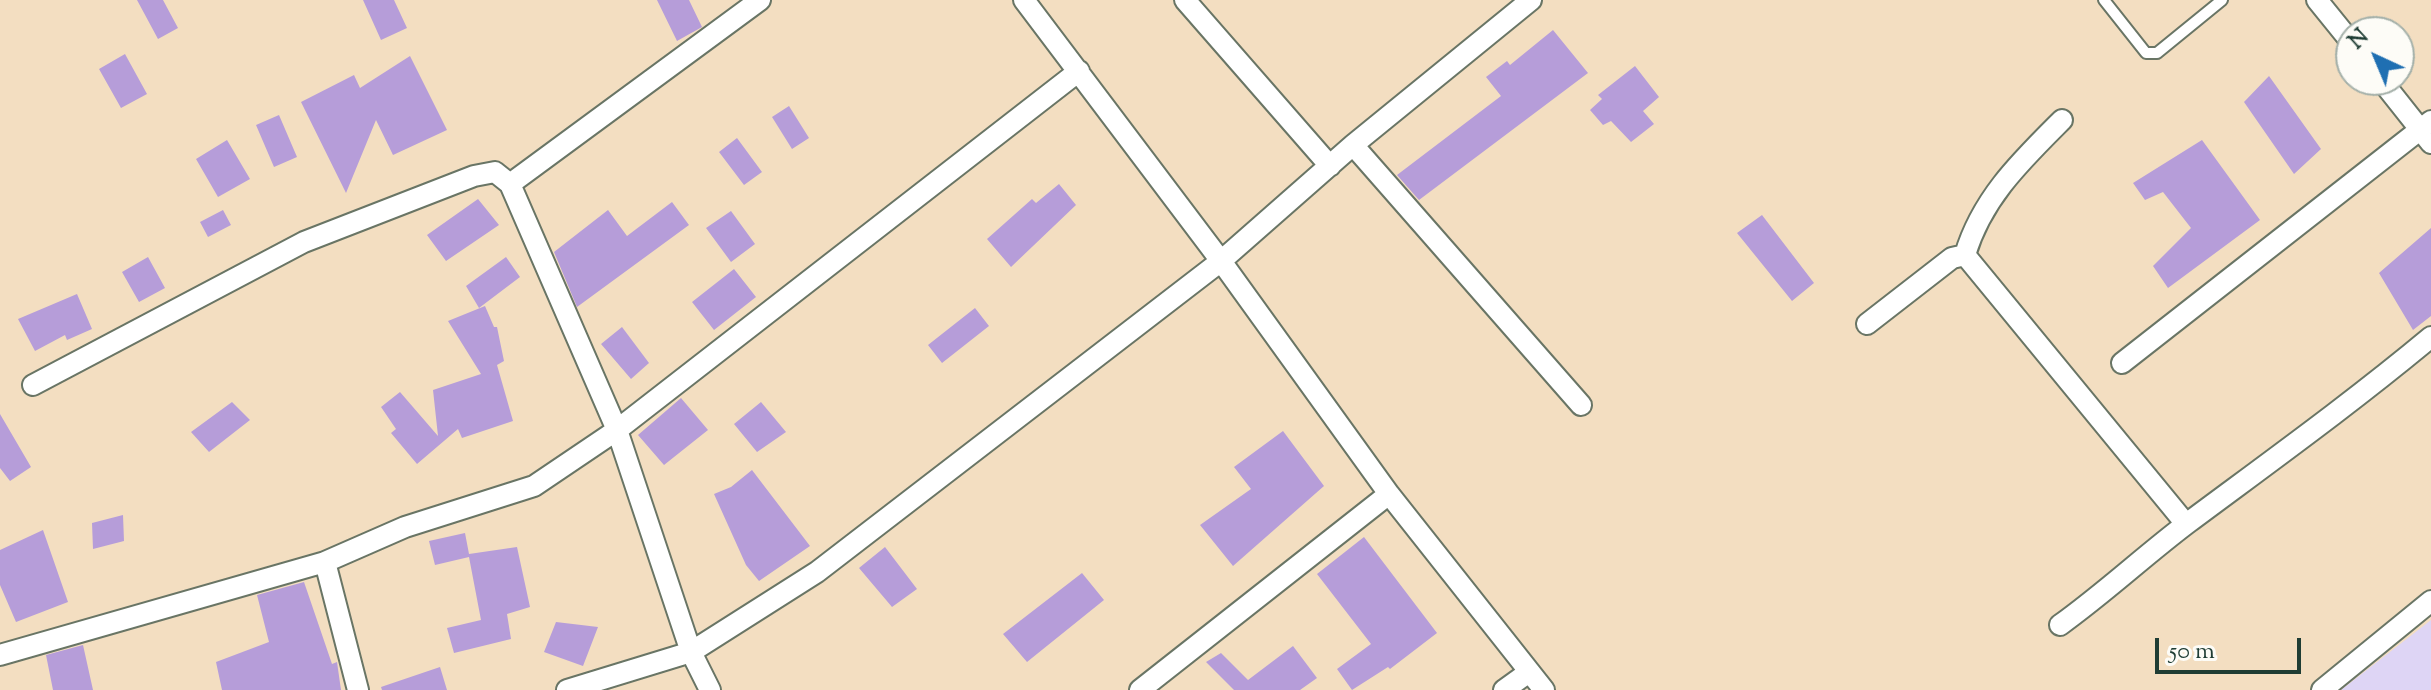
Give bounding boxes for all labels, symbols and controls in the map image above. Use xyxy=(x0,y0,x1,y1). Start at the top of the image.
north arrow xyxy=(2335,16,2415,96)
text: N xyxy=(2342,23,2377,58)
scale bar xyxy=(2159,622,2305,672)
text: 50 m xyxy=(2169,635,2215,669)

